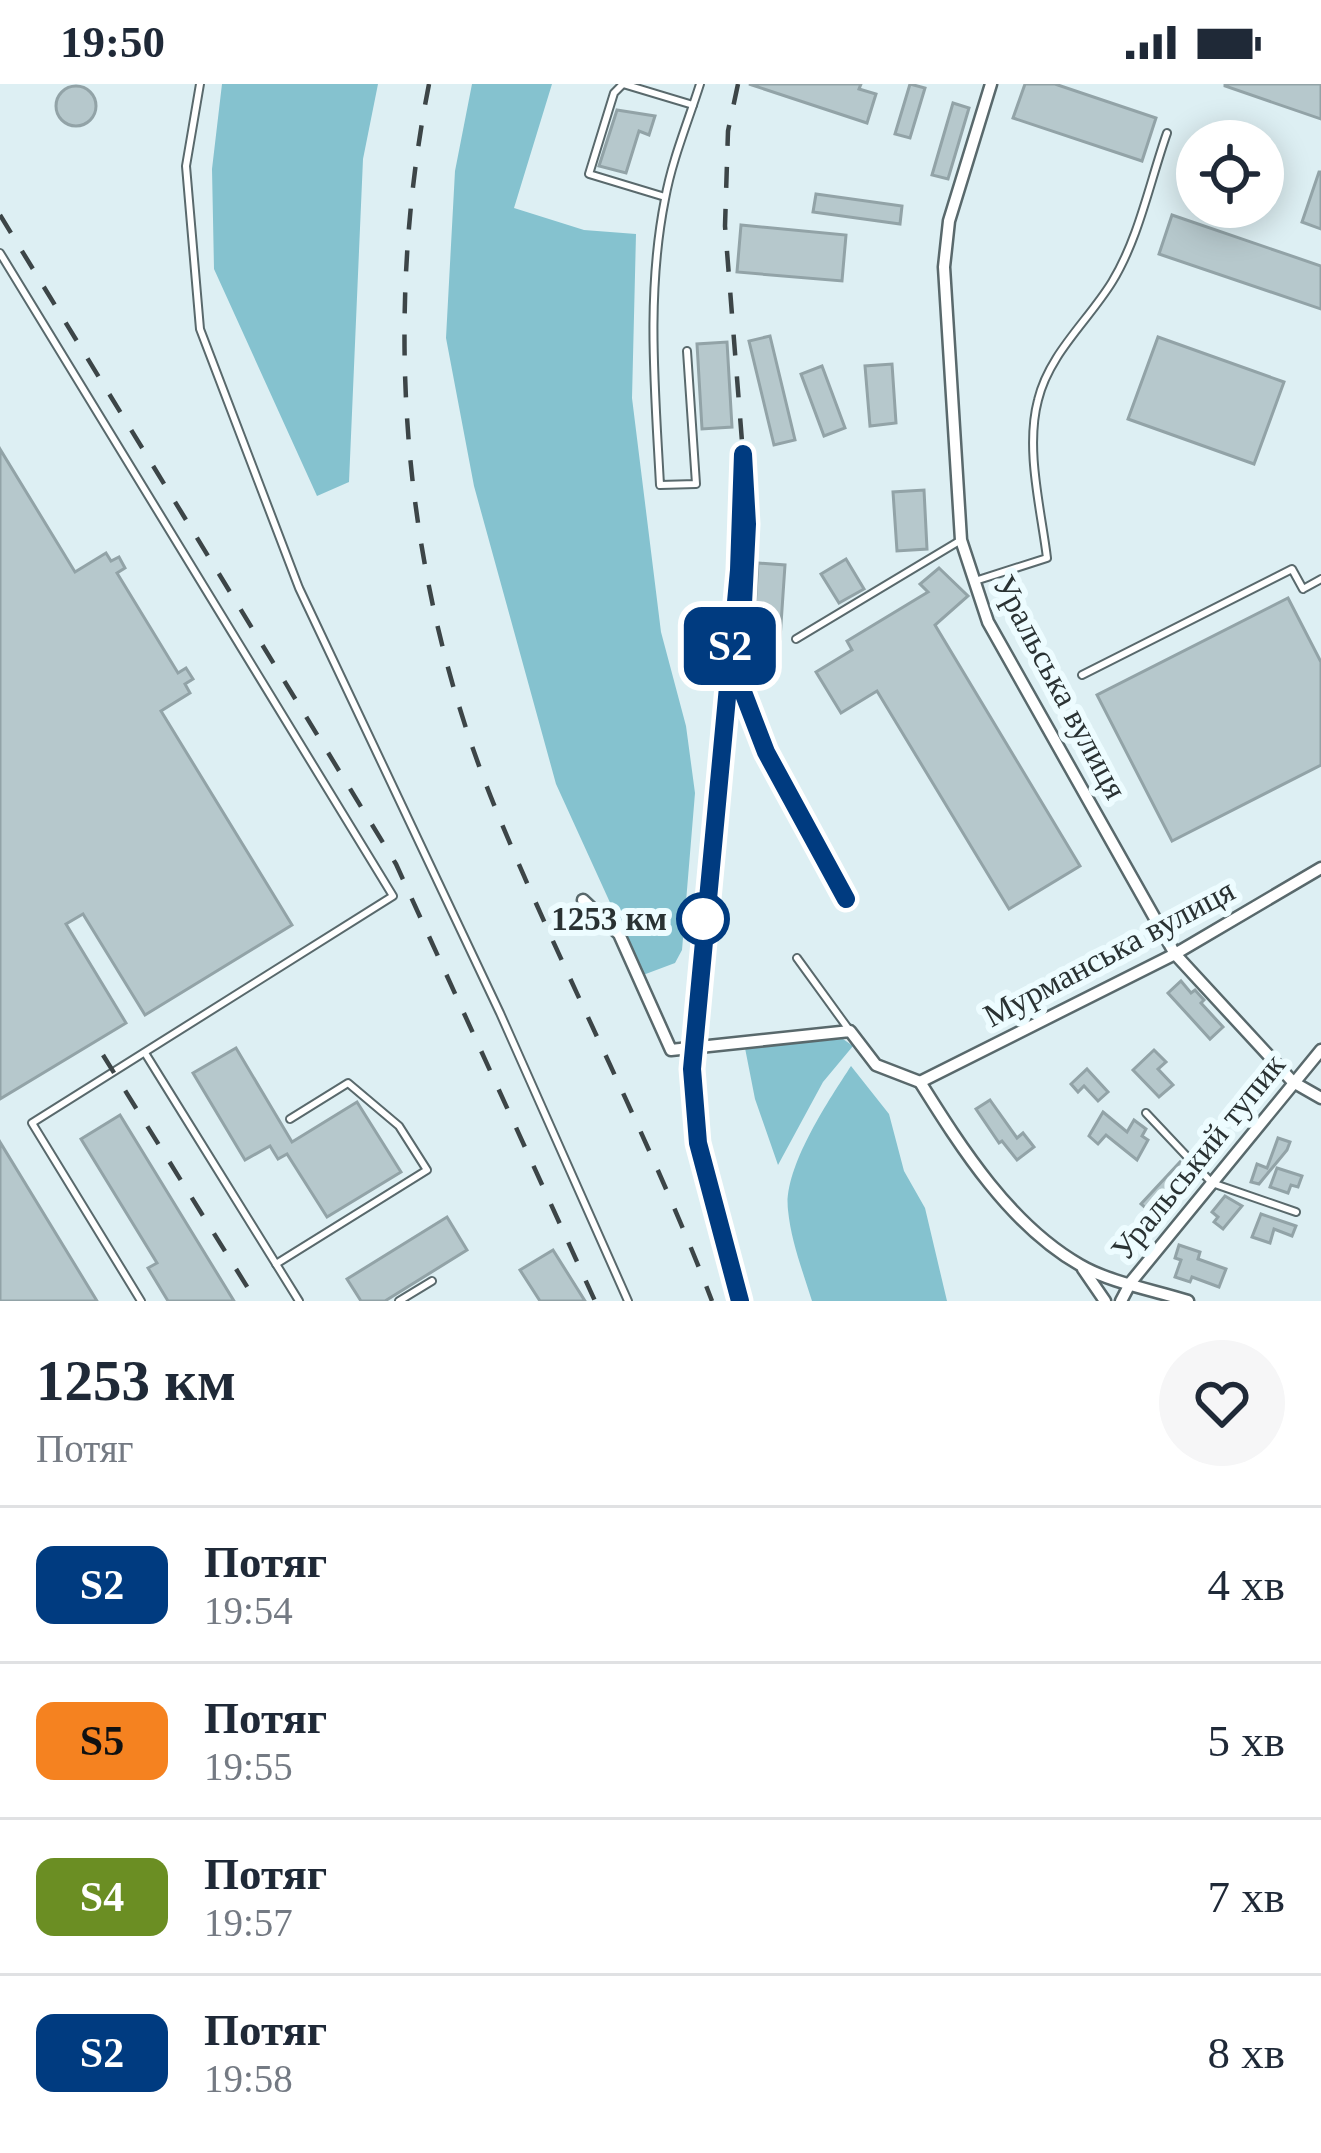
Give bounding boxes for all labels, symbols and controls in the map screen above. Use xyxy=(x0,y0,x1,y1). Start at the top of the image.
text: 19:50 xyxy=(60,17,165,67)
map controls xyxy=(1176,120,1284,228)
button: locate xyxy=(1176,120,1284,228)
street label: Уральська вулиця xyxy=(986,569,1134,805)
line badge: S2 xyxy=(676,607,784,685)
text: S2 xyxy=(708,623,752,669)
street label: Мурманська вулиця xyxy=(978,872,1240,1034)
marker: 1253 км xyxy=(678,894,728,944)
place label: 1253 км xyxy=(551,901,667,937)
street label: Уральський тупик xyxy=(1104,1046,1293,1267)
button: heart xyxy=(1159,1340,1285,1466)
text: 1253 км xyxy=(36,1349,236,1412)
text: Потяг xyxy=(36,1427,134,1470)
text: Потяг xyxy=(204,1537,327,1587)
text: 4 хв xyxy=(1208,1560,1285,1610)
text: S2 xyxy=(80,1562,124,1608)
text: 19:54 xyxy=(204,1589,293,1632)
text: Потяг xyxy=(204,1693,327,1743)
text: 5 хв xyxy=(1208,1716,1285,1766)
text: S5 xyxy=(80,1718,124,1764)
text: 19:55 xyxy=(204,1745,293,1788)
text: Потяг xyxy=(204,1849,327,1899)
text: 7 хв xyxy=(1208,1872,1285,1922)
text: S4 xyxy=(80,1874,124,1920)
text: 19:57 xyxy=(204,1901,293,1944)
text: Потяг xyxy=(204,2005,327,2055)
text: 8 хв xyxy=(1208,2028,1285,2078)
text: S2 xyxy=(80,2030,124,2076)
text: 19:58 xyxy=(204,2057,293,2100)

